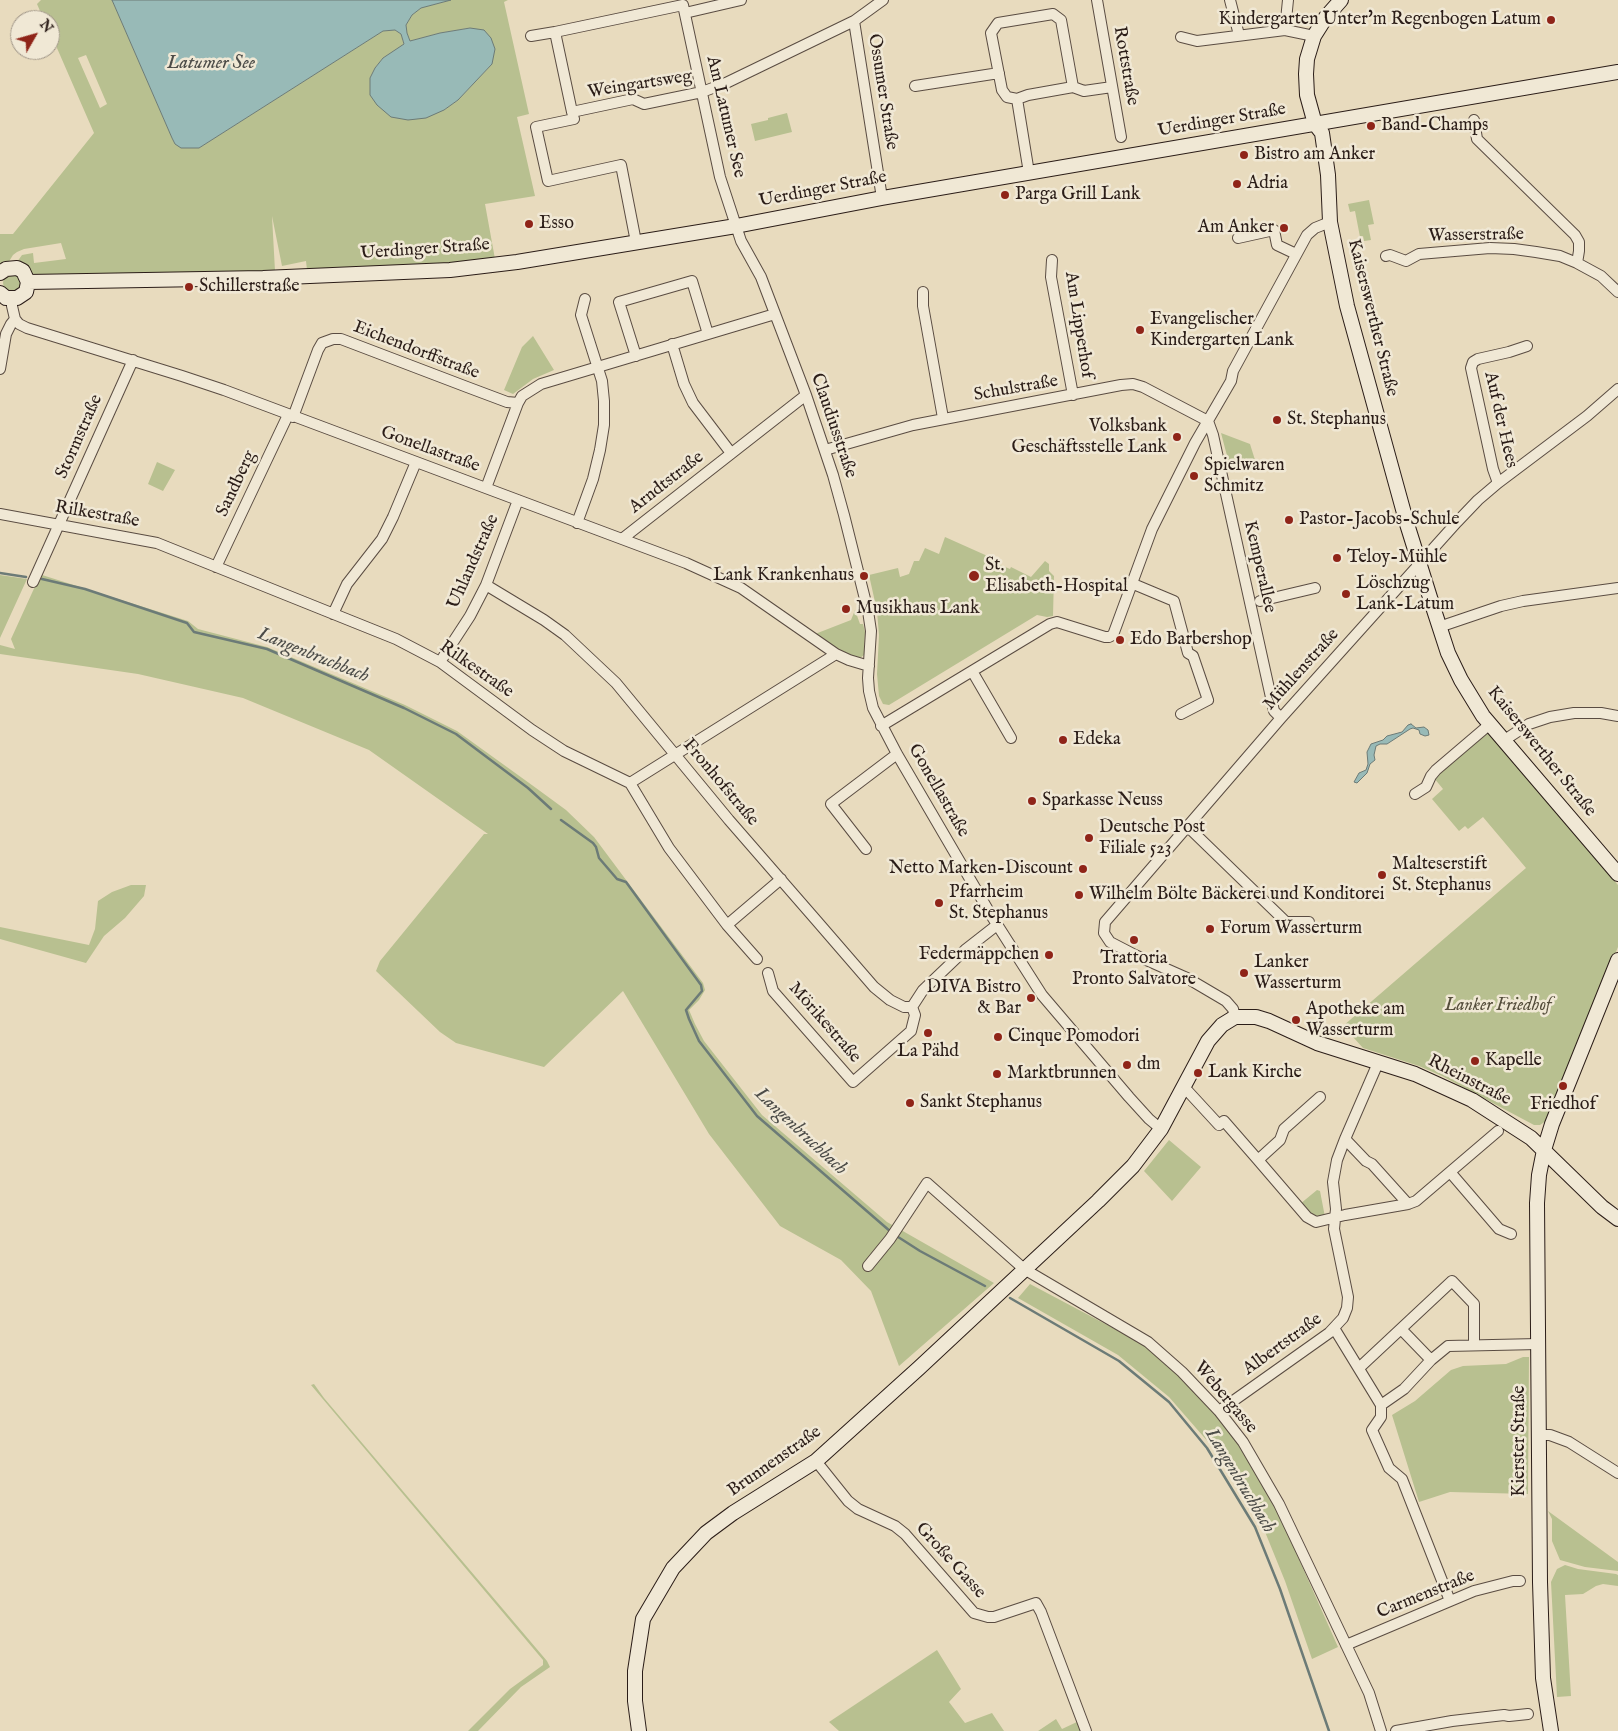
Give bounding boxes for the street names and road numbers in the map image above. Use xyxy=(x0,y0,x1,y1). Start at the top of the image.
street label: Rottstraße xyxy=(1107,25,1143,107)
street label: Ossumer Straße xyxy=(862,33,902,151)
street label: Am Latumer See xyxy=(700,54,750,180)
street label: Weingartsweg xyxy=(586,66,694,104)
street label: Uerdinger Straße xyxy=(1156,99,1288,143)
street label: Uerdinger Straße xyxy=(757,167,889,213)
street label: Wasserstraße xyxy=(1428,224,1524,248)
street label: Uerdinger Straße xyxy=(360,235,490,265)
street label: Kaiserswerther Straße xyxy=(1342,237,1402,399)
street label: Am Lipperhof xyxy=(1059,270,1097,380)
street label: Eichendorffstraße xyxy=(350,317,482,385)
street label: Auf der Hees xyxy=(1478,370,1522,470)
street label: Claudiusstraße xyxy=(805,371,861,481)
street label: Schulstraße xyxy=(972,371,1060,407)
street label: Stormstraße xyxy=(52,392,108,482)
street label: Gonellastraße xyxy=(377,422,483,478)
street label: Arndtstraße xyxy=(625,447,709,519)
street label: Sandberg xyxy=(212,448,262,520)
street label: Rilkestraße xyxy=(53,497,141,533)
street label: Uhlandstraße xyxy=(444,511,504,613)
street label: Kemperallee xyxy=(1238,519,1280,615)
street label: Mühlenstraße xyxy=(1260,625,1344,715)
street label: Rilkestraße xyxy=(435,637,517,703)
street label: Kaiserswerther Straße xyxy=(1482,682,1600,822)
street label: Fronhofstraße xyxy=(677,735,763,831)
street label: Gonellastraße xyxy=(903,741,973,841)
street label: Mörikestraße xyxy=(783,978,865,1068)
street label: Rheinstraße xyxy=(1424,1051,1514,1111)
street label: Albertstraße xyxy=(1239,1309,1327,1381)
street label: Webergasse xyxy=(1189,1358,1261,1438)
street label: Kierster Straße xyxy=(1509,1385,1531,1497)
street label: Brunnenstraße xyxy=(724,1422,826,1502)
street label: Große Gasse xyxy=(910,1518,990,1604)
street label: Carmenstraße xyxy=(1374,1566,1478,1624)

